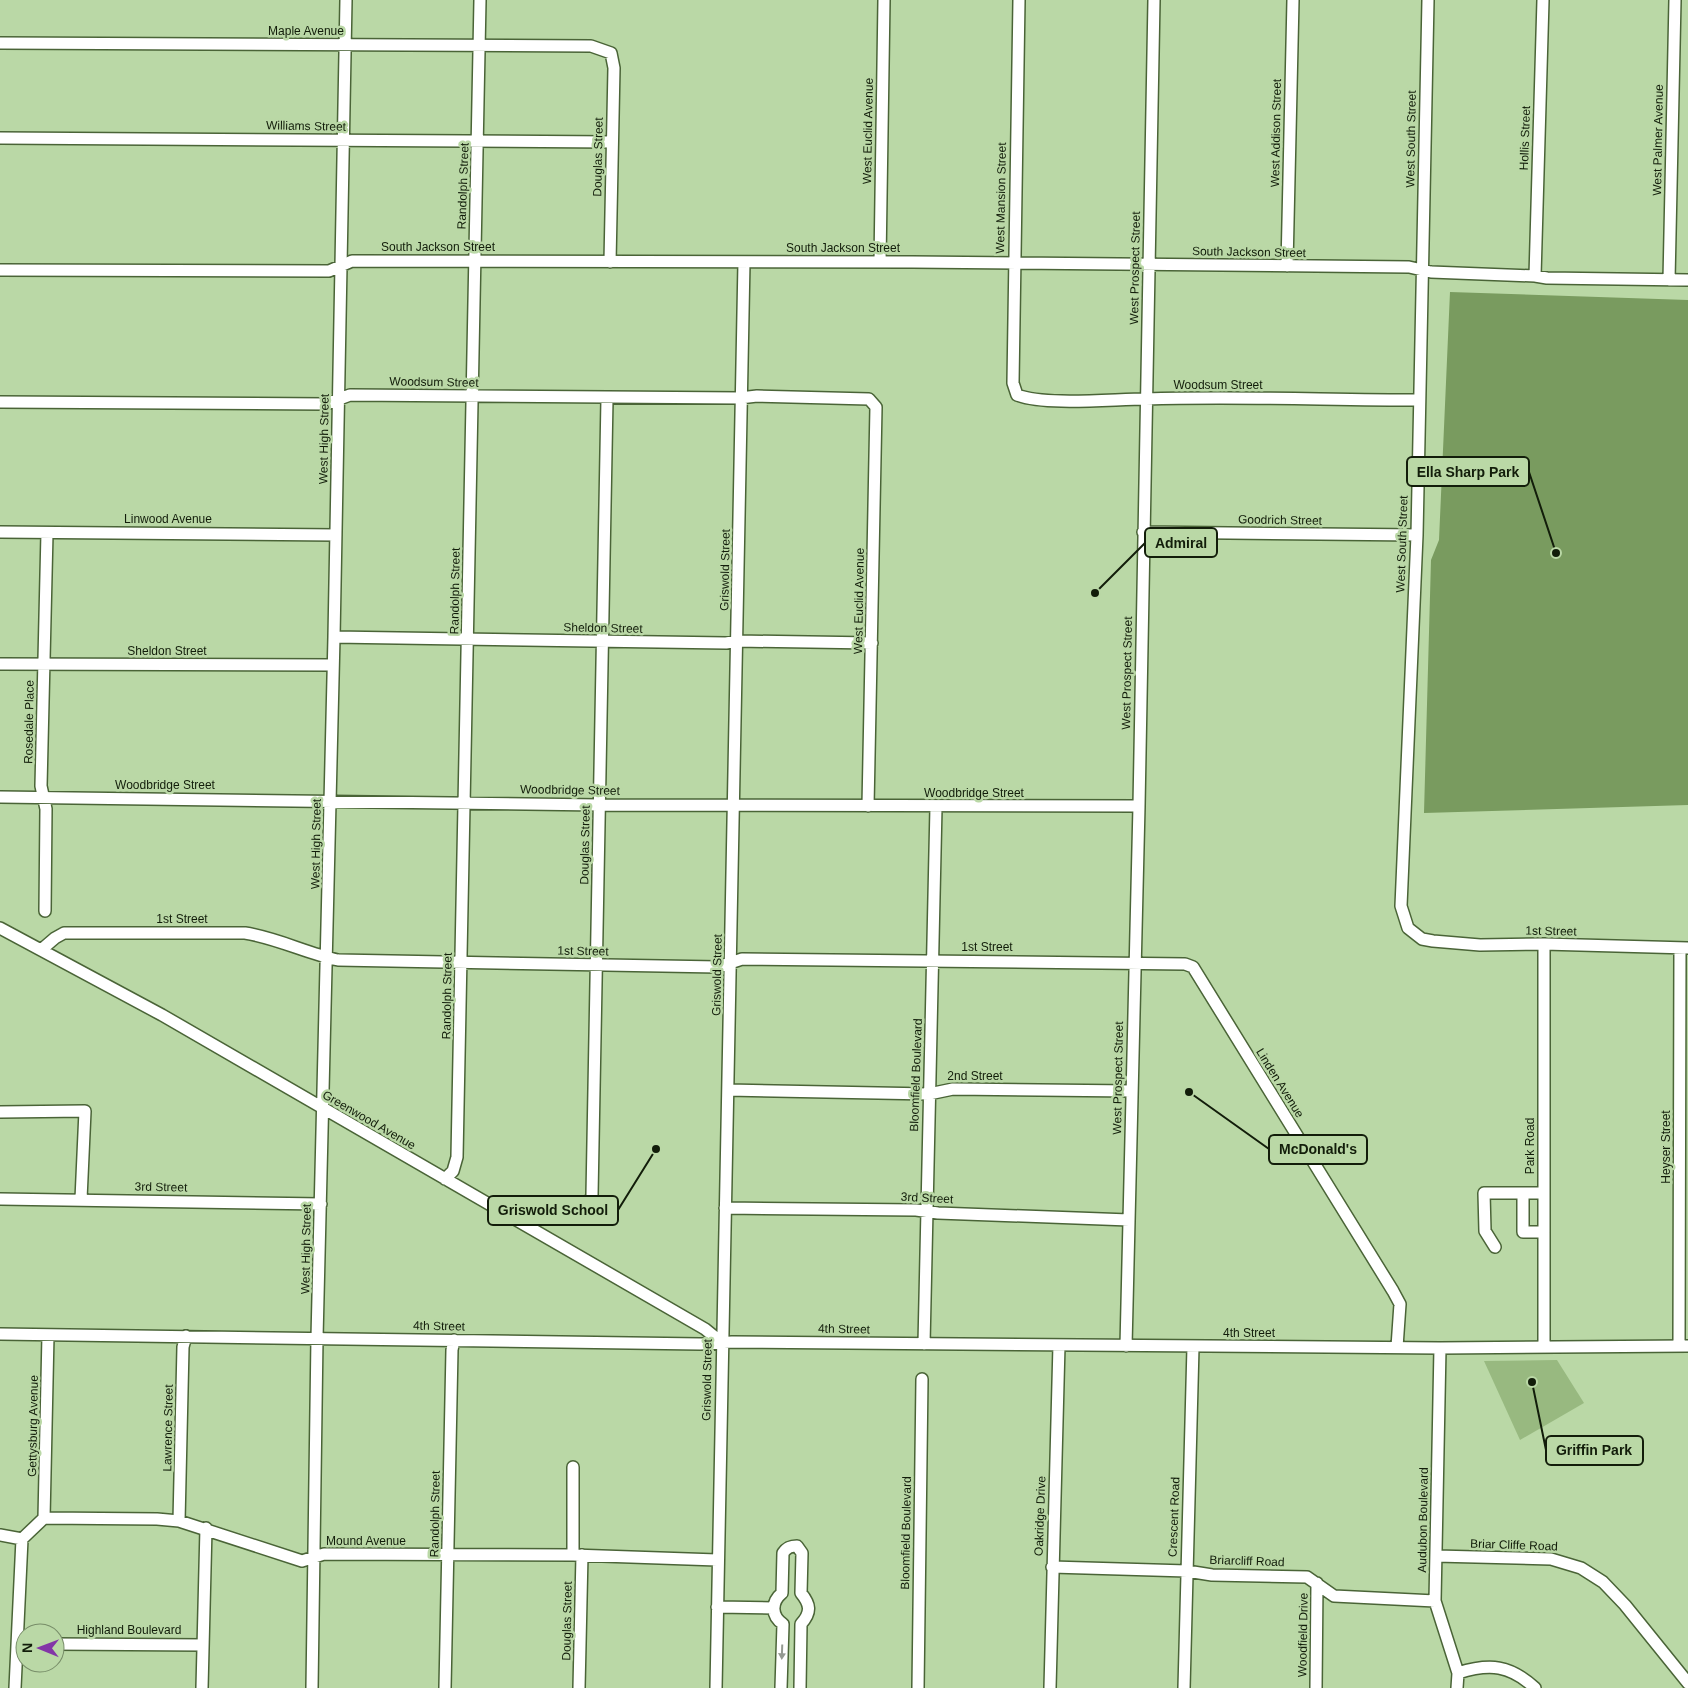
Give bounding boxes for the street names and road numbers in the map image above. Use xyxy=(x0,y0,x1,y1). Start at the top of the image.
street label: Maple Avenue xyxy=(268,24,344,38)
street label: West Euclid Avenue xyxy=(860,77,876,184)
street label: West Addison Street xyxy=(1268,78,1284,187)
street label: West Palmer Avenue xyxy=(1650,84,1666,196)
street label: West South Street xyxy=(1403,90,1419,188)
street label: Hollis Street xyxy=(1517,105,1533,171)
street label: Douglas Street xyxy=(590,117,606,197)
street label: Williams Street xyxy=(266,118,347,134)
street label: Randolph Street xyxy=(454,142,472,230)
street label: West Mansion Street xyxy=(993,142,1009,254)
street label: West Prospect Street xyxy=(1127,211,1143,325)
street label: South Jackson Street xyxy=(381,240,496,254)
street label: South Jackson Street xyxy=(786,241,901,255)
street label: South Jackson Street xyxy=(1192,244,1307,260)
street label: Woodsum Street xyxy=(389,374,479,390)
street label: Woodsum Street xyxy=(1173,378,1263,392)
street label: West High Street xyxy=(316,393,332,484)
street label: West South Street xyxy=(1393,495,1411,593)
street label: Linwood Avenue xyxy=(124,512,212,526)
street label: Goodrich Street xyxy=(1238,512,1323,528)
street label: Griswold Street xyxy=(717,528,733,611)
street label: Randolph Street xyxy=(447,547,463,634)
street label: West Euclid Avenue xyxy=(851,547,867,654)
street label: West Prospect Street xyxy=(1119,616,1135,730)
street label: Sheldon Street xyxy=(563,620,643,636)
street label: Sheldon Street xyxy=(127,644,207,658)
street label: Rosedale Place xyxy=(21,680,37,764)
street label: Woodbridge Street xyxy=(115,778,216,792)
street label: Woodbridge Street xyxy=(520,782,621,798)
street label: Woodbridge Street xyxy=(924,786,1025,800)
street label: West High Street xyxy=(308,798,324,889)
street label: Douglas Street xyxy=(577,805,593,885)
street label: 1st Street xyxy=(156,912,208,926)
street label: 1st Street xyxy=(1525,924,1577,938)
street label: Griswold Street xyxy=(709,933,725,1016)
street label: 1st Street xyxy=(961,940,1013,954)
street label: 1st Street xyxy=(557,944,609,958)
street label: Randolph Street xyxy=(439,952,455,1039)
street label: Bloomfield Boulevard xyxy=(907,1018,925,1132)
street label: West Prospect Street xyxy=(1110,1021,1126,1135)
street label: Linden Avenue xyxy=(1253,1046,1307,1121)
street label: 2nd Street xyxy=(947,1069,1003,1083)
street label: Greenwood Avenue xyxy=(320,1088,418,1153)
street label: Heyser Street xyxy=(1659,1110,1673,1184)
street label: Park Road xyxy=(1523,1118,1537,1174)
street label: 3rd Street xyxy=(135,1180,188,1194)
street label: 3rd Street xyxy=(900,1190,954,1206)
street label: West High Street xyxy=(298,1203,314,1294)
street label: 4th Street xyxy=(413,1319,466,1333)
street label: 4th Street xyxy=(818,1322,871,1336)
street label: 4th Street xyxy=(1223,1326,1276,1340)
street label: Griswold Street xyxy=(699,1338,715,1421)
street label: Gettysburg Avenue xyxy=(25,1375,41,1477)
street label: Lawrence Street xyxy=(160,1384,176,1472)
street label: Audubon Boulevard xyxy=(1415,1467,1431,1573)
street label: Randolph Street xyxy=(427,1470,443,1557)
street label: Oakridge Drive xyxy=(1032,1475,1048,1556)
street label: Bloomfield Boulevard xyxy=(898,1476,914,1590)
street label: Crescent Road xyxy=(1166,1477,1182,1557)
street label: Mound Avenue xyxy=(326,1534,406,1548)
street label: Briar Cliffe Road xyxy=(1470,1536,1558,1554)
street label: Briarcliff Road xyxy=(1209,1553,1285,1569)
street label: Douglas Street xyxy=(559,1581,575,1661)
street label: Woodfield Drive xyxy=(1295,1592,1311,1677)
street label: Highland Boulevard xyxy=(77,1623,181,1637)

